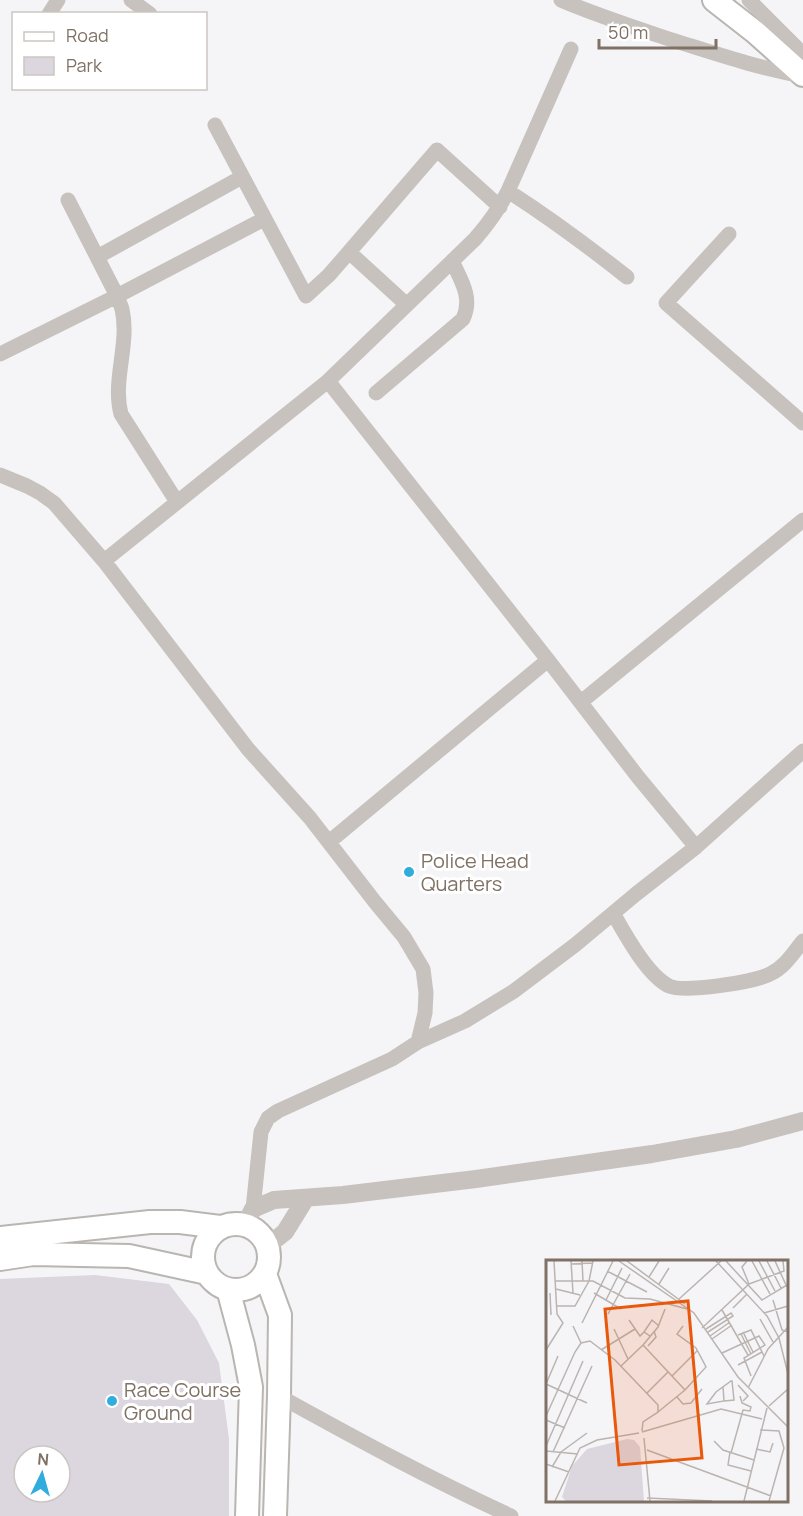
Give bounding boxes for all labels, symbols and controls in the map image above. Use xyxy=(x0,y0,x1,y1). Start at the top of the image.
legend xyxy=(12,12,207,90)
scale bar xyxy=(599,12,716,50)
text: 50 m xyxy=(608,20,648,44)
text: Road xyxy=(66,23,109,47)
text: Park xyxy=(66,53,103,77)
place label: Police Head Quarters xyxy=(421,847,529,897)
marker: Police Head Quarters xyxy=(402,865,416,879)
inset map xyxy=(546,1260,788,1501)
place label: Race Course Ground xyxy=(124,1376,241,1426)
marker: Race Course Ground xyxy=(105,1394,119,1408)
north arrow xyxy=(12,1444,72,1504)
text: N xyxy=(37,1448,50,1471)

